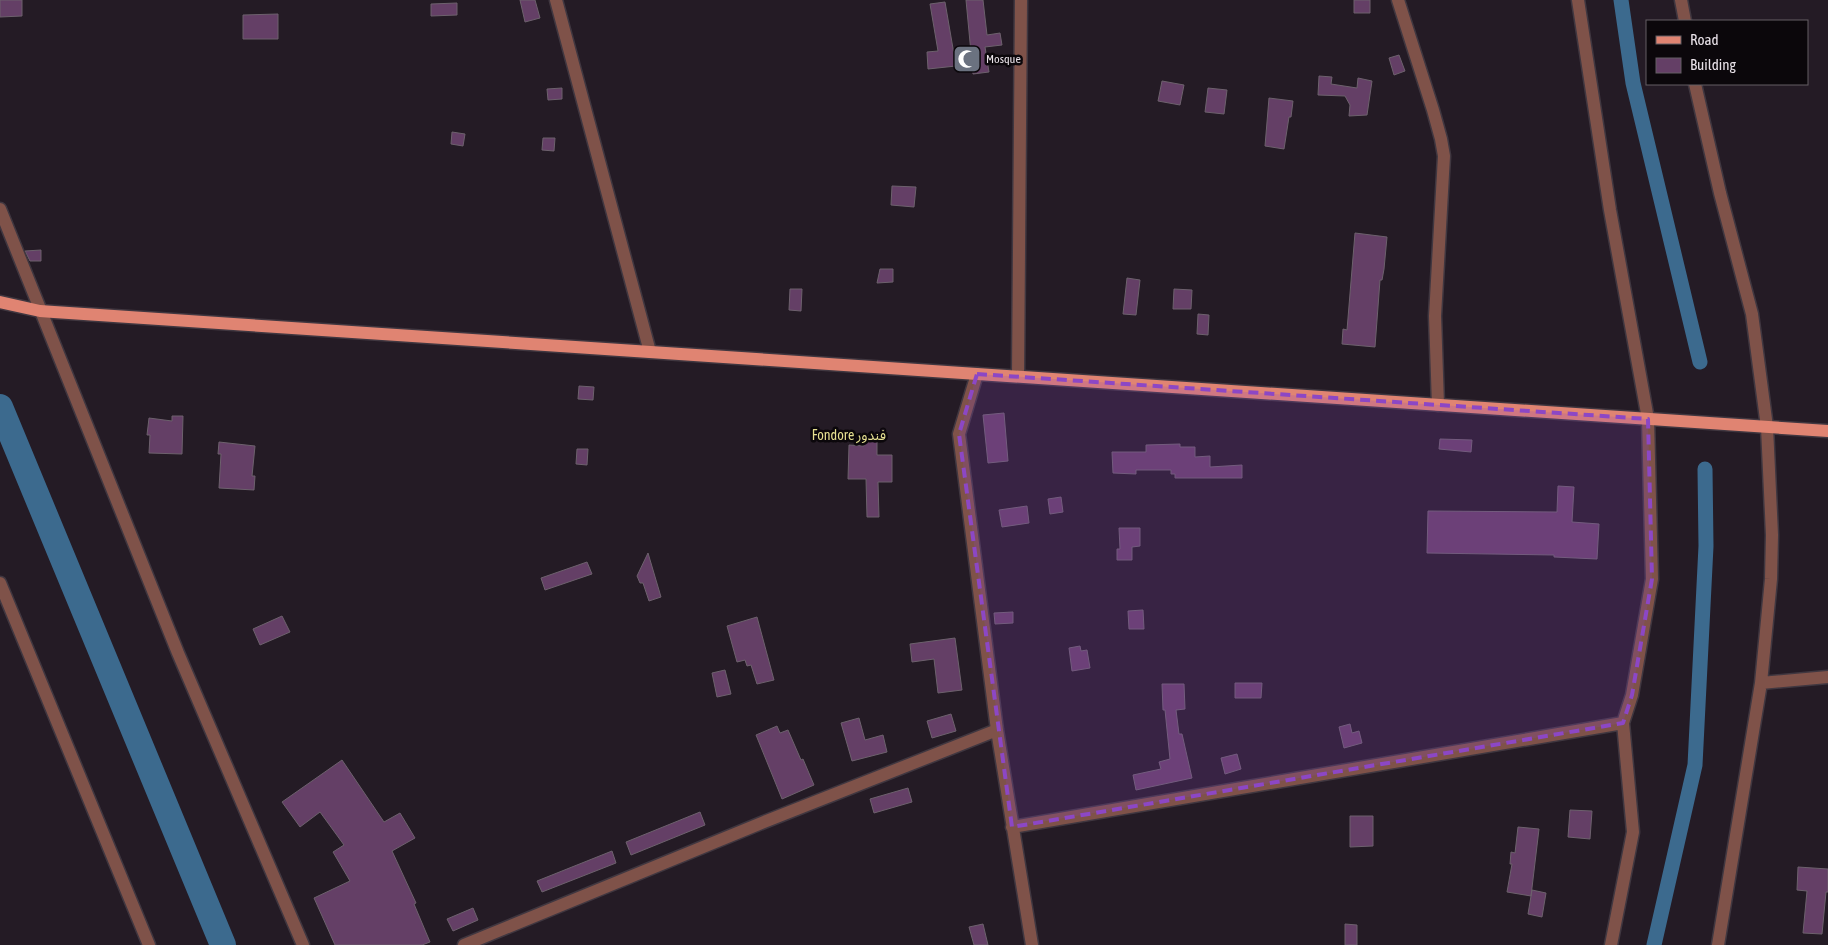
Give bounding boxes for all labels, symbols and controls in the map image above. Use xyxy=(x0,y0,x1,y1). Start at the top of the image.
legend xyxy=(1646,20,1808,85)
text: Road xyxy=(1690,31,1719,48)
mosque icon: Mosque xyxy=(952,44,982,74)
place label: Mosque xyxy=(986,52,1021,66)
text: Building xyxy=(1690,56,1736,73)
district label: Fondore فندور xyxy=(812,427,886,444)

